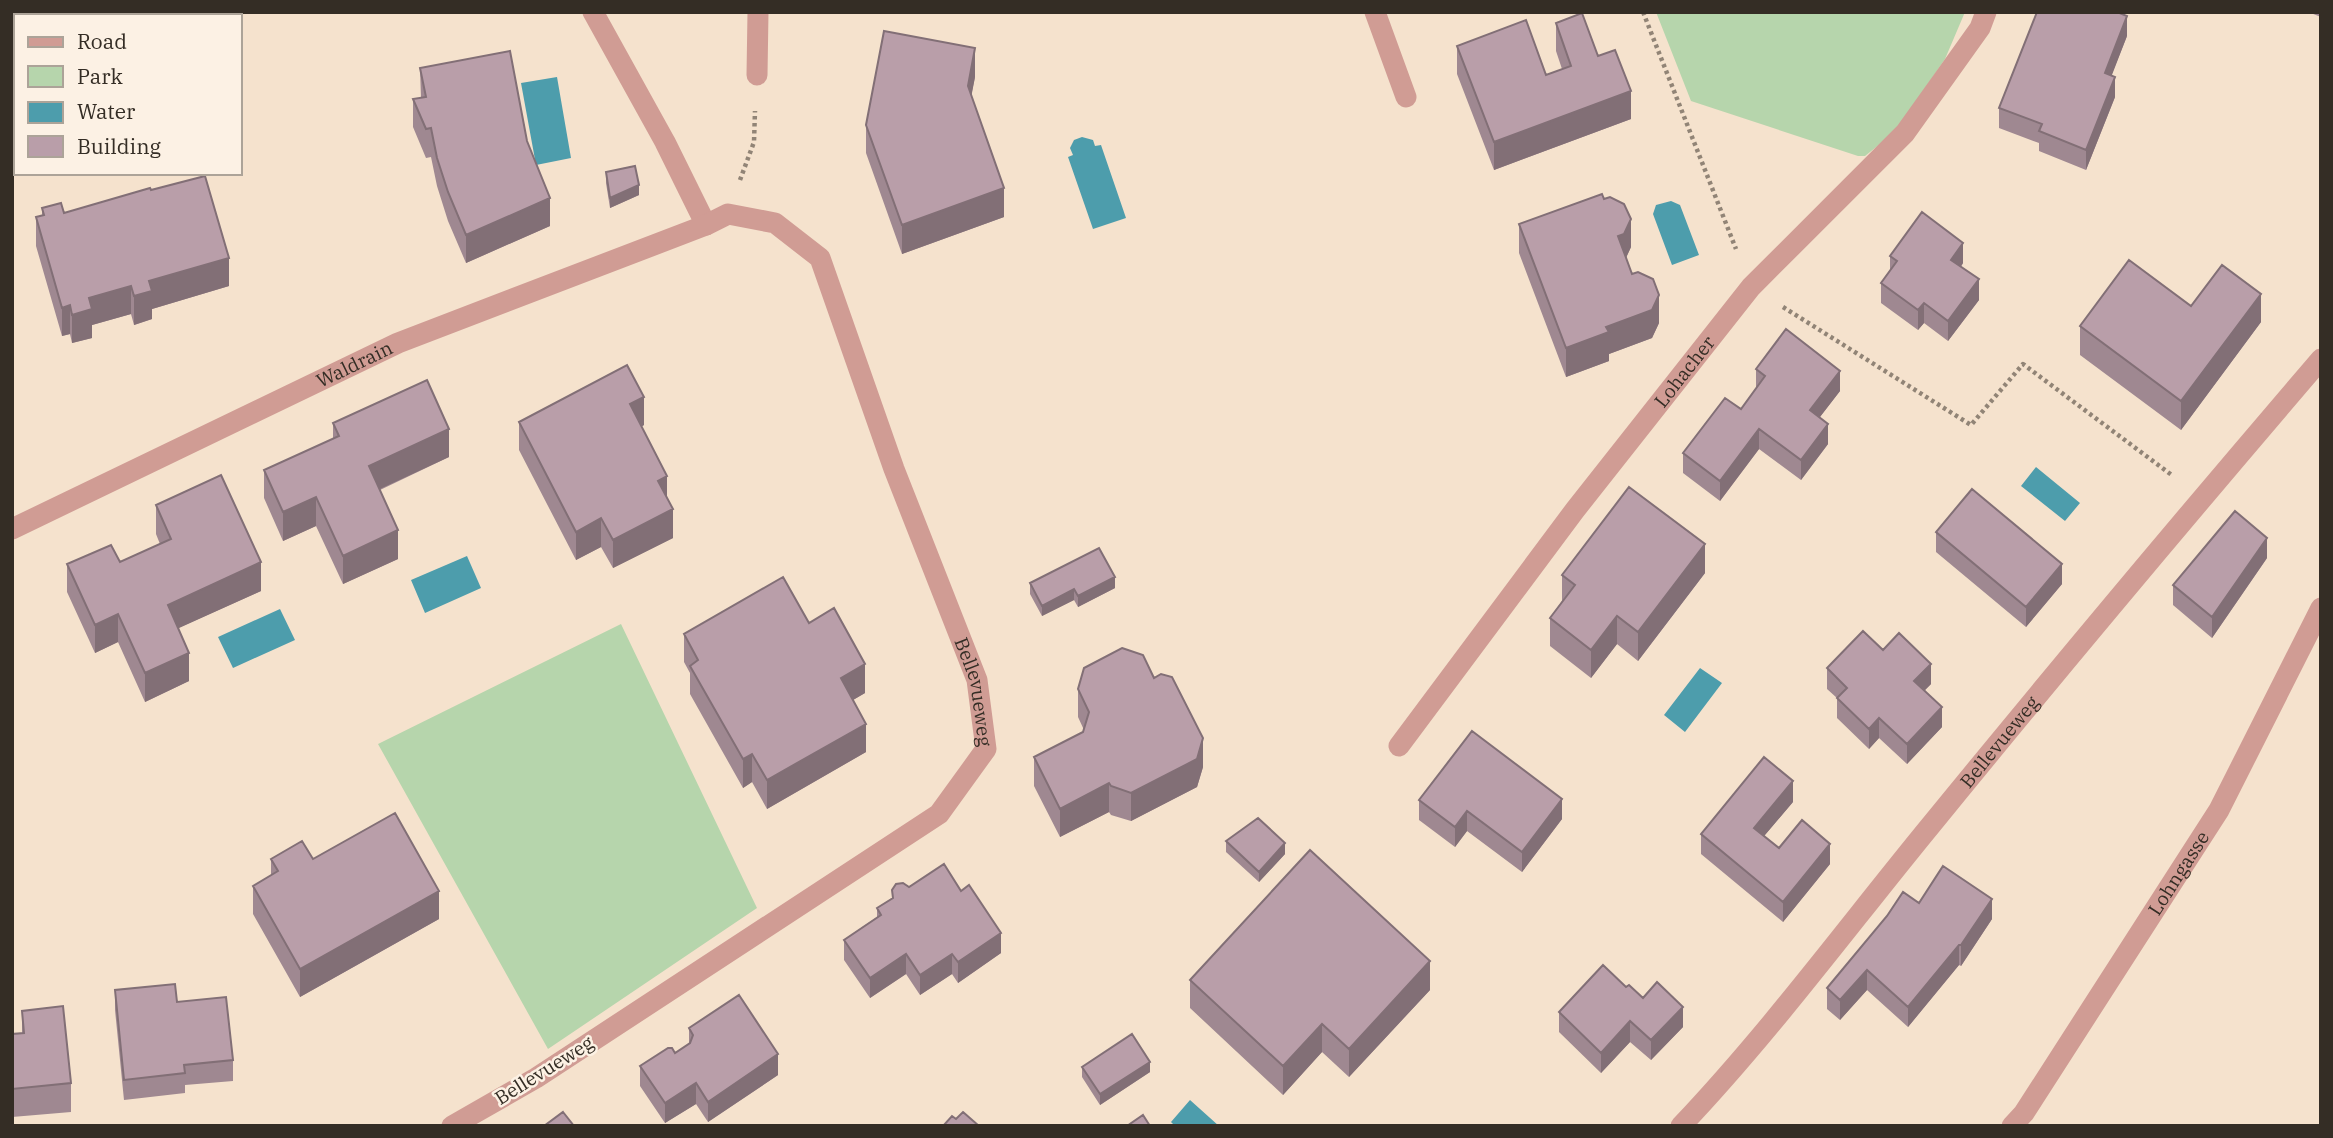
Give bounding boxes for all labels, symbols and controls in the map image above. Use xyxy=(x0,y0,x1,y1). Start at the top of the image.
legend xyxy=(14,14,242,175)
text: Road xyxy=(77,27,127,55)
text: Park xyxy=(77,62,124,90)
text: Water xyxy=(77,97,136,125)
text: Building xyxy=(77,132,162,160)
street label: Lohacher xyxy=(1649,330,1720,412)
street label: Waldrain xyxy=(312,335,396,393)
street label: Bellevueweg xyxy=(949,634,998,748)
street label: Bellevueweg xyxy=(1954,690,2044,793)
street label: Lohngasse xyxy=(2143,827,2214,920)
street label: Bellevueweg xyxy=(490,1030,598,1110)

